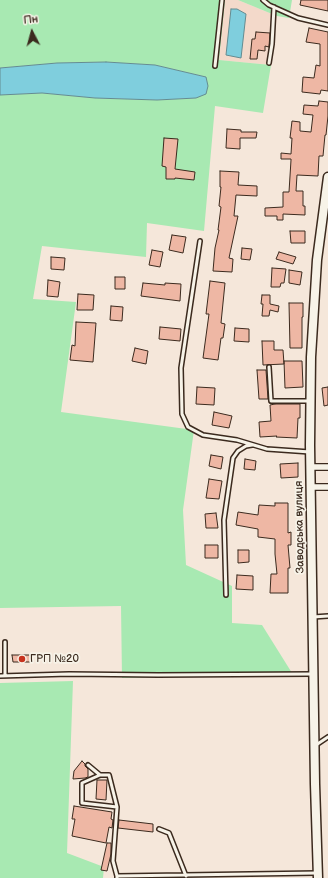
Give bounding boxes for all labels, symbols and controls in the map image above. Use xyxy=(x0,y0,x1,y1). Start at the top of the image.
north arrow xyxy=(12,12,52,52)
text: Пн xyxy=(23,12,39,27)
street label: Заводська вулиця xyxy=(293,481,307,573)
place label: ГРП №20 xyxy=(30,652,79,666)
marker: ГРП №20 xyxy=(17,654,27,664)

